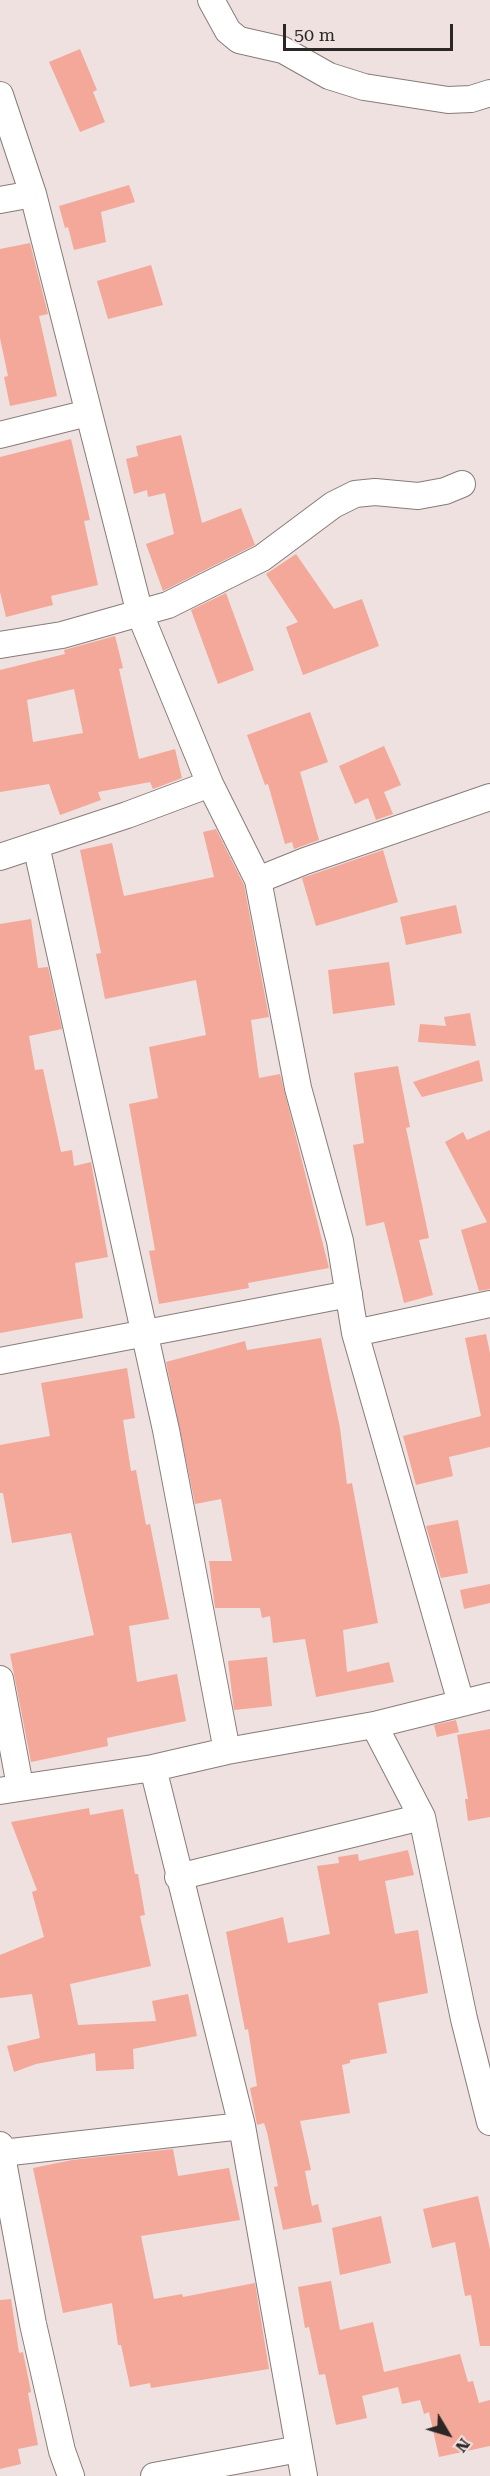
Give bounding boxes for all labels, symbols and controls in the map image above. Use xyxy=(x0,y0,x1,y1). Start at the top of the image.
scale bar xyxy=(286,12,456,50)
text: 50 m xyxy=(294,24,335,45)
north arrow xyxy=(418,2404,478,2464)
text: N xyxy=(451,2435,474,2456)

